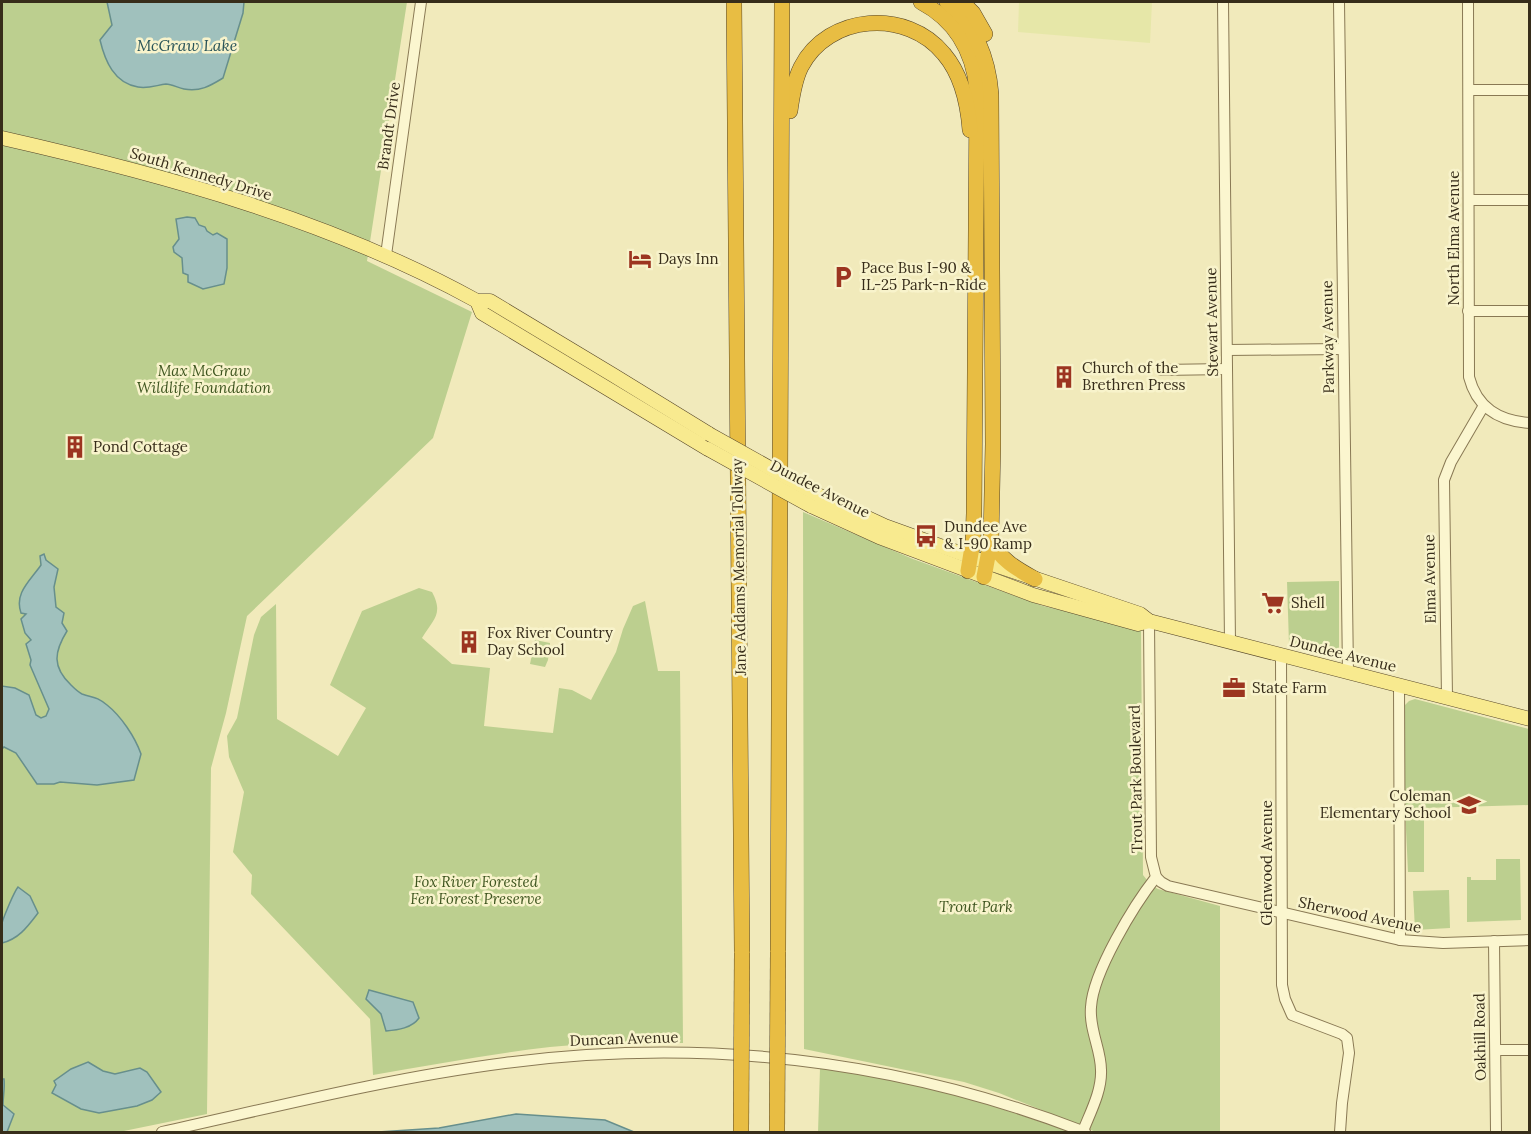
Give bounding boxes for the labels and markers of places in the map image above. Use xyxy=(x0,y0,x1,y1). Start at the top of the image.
hotel icon: Days Inn xyxy=(627,246,653,272)
place label: Days Inn xyxy=(658,249,719,268)
place label: Pace Bus I-90 & IL-25 Park-n-Ride xyxy=(861,258,986,294)
parking icon: Pace Bus I-90 & IL-25 Park-n-Ride xyxy=(830,264,856,290)
place label: Church of the Brethren Press xyxy=(1082,358,1186,394)
building icon: Church of the Brethren Press xyxy=(1051,364,1077,390)
building icon: Pond Cottage xyxy=(62,434,88,460)
place label: Pond Cottage xyxy=(93,437,188,456)
place label: Dundee Ave & I-90 Ramp xyxy=(944,517,1032,553)
bus stop icon: Dundee Ave & I-90 Ramp xyxy=(913,523,939,549)
supermarket icon: Shell xyxy=(1260,590,1286,616)
place label: Shell xyxy=(1291,593,1325,612)
place label: Fox River Country Day School xyxy=(487,623,613,659)
building icon: Fox River Country Day School xyxy=(456,629,482,655)
office icon: State Farm xyxy=(1221,675,1247,701)
place label: State Farm xyxy=(1252,678,1327,697)
place label: Coleman Elementary School xyxy=(1320,786,1451,822)
school or university icon: Coleman Elementary School xyxy=(1456,792,1482,818)

